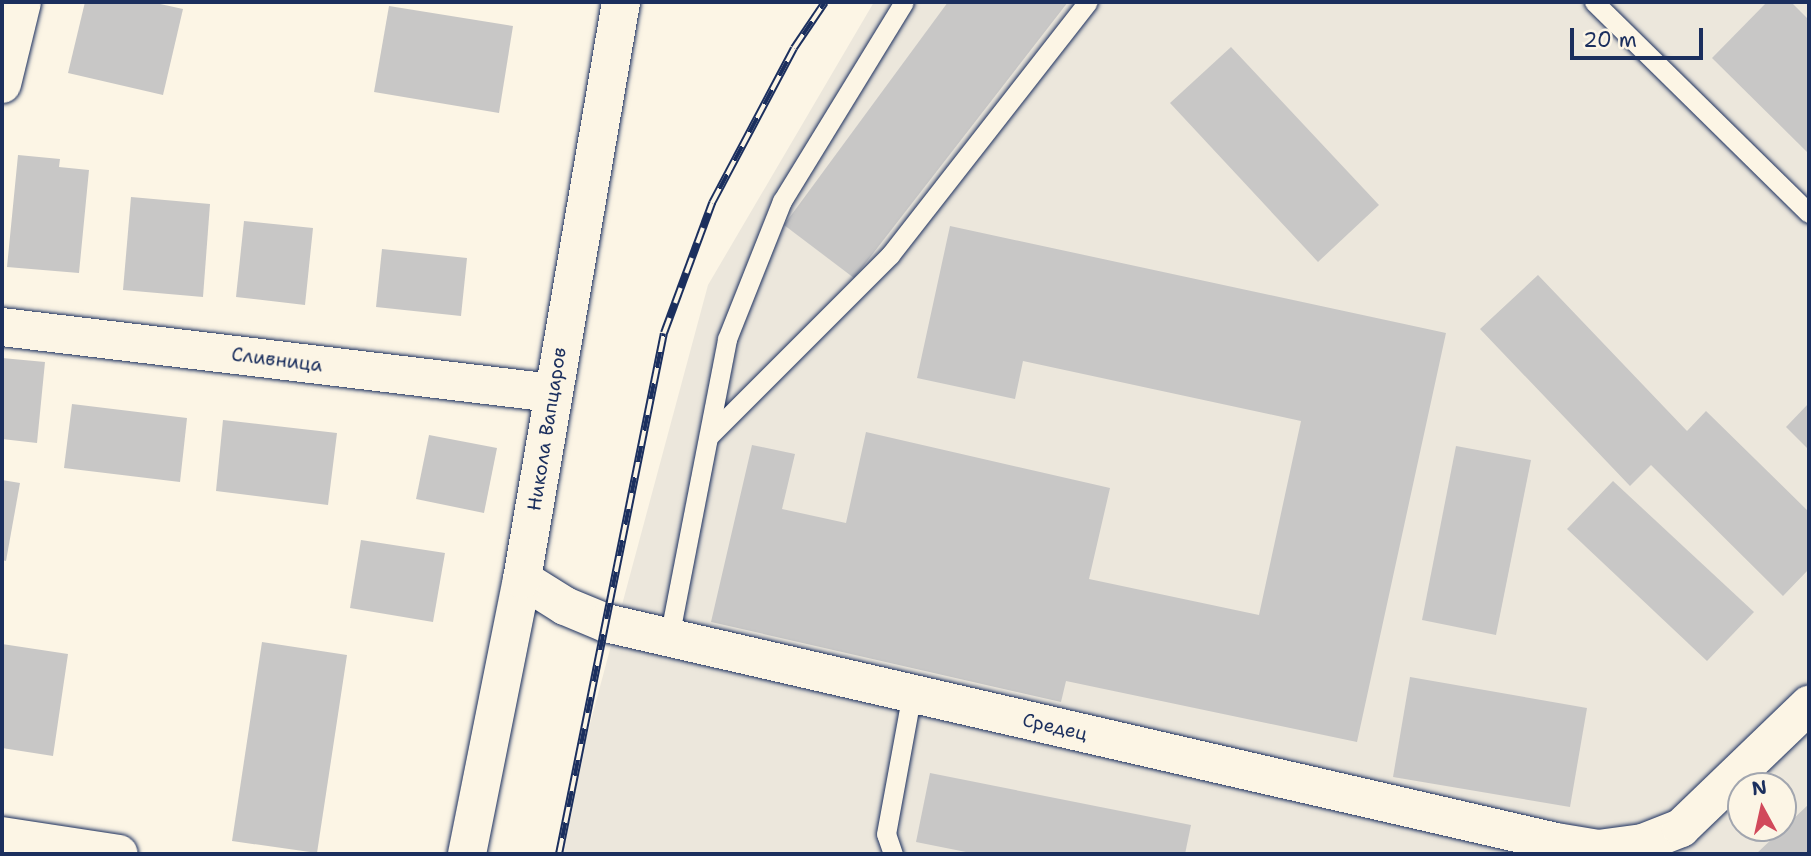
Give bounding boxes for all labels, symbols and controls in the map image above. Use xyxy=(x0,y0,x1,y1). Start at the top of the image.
scale bar xyxy=(1573,14,1706,58)
text: 20 m xyxy=(1583,26,1637,54)
street label: Сливница xyxy=(230,343,324,377)
street label: Никола Вапцаров xyxy=(523,346,571,512)
street label: Средец xyxy=(1020,708,1090,746)
north arrow xyxy=(1727,772,1797,842)
text: N xyxy=(1750,774,1768,801)

